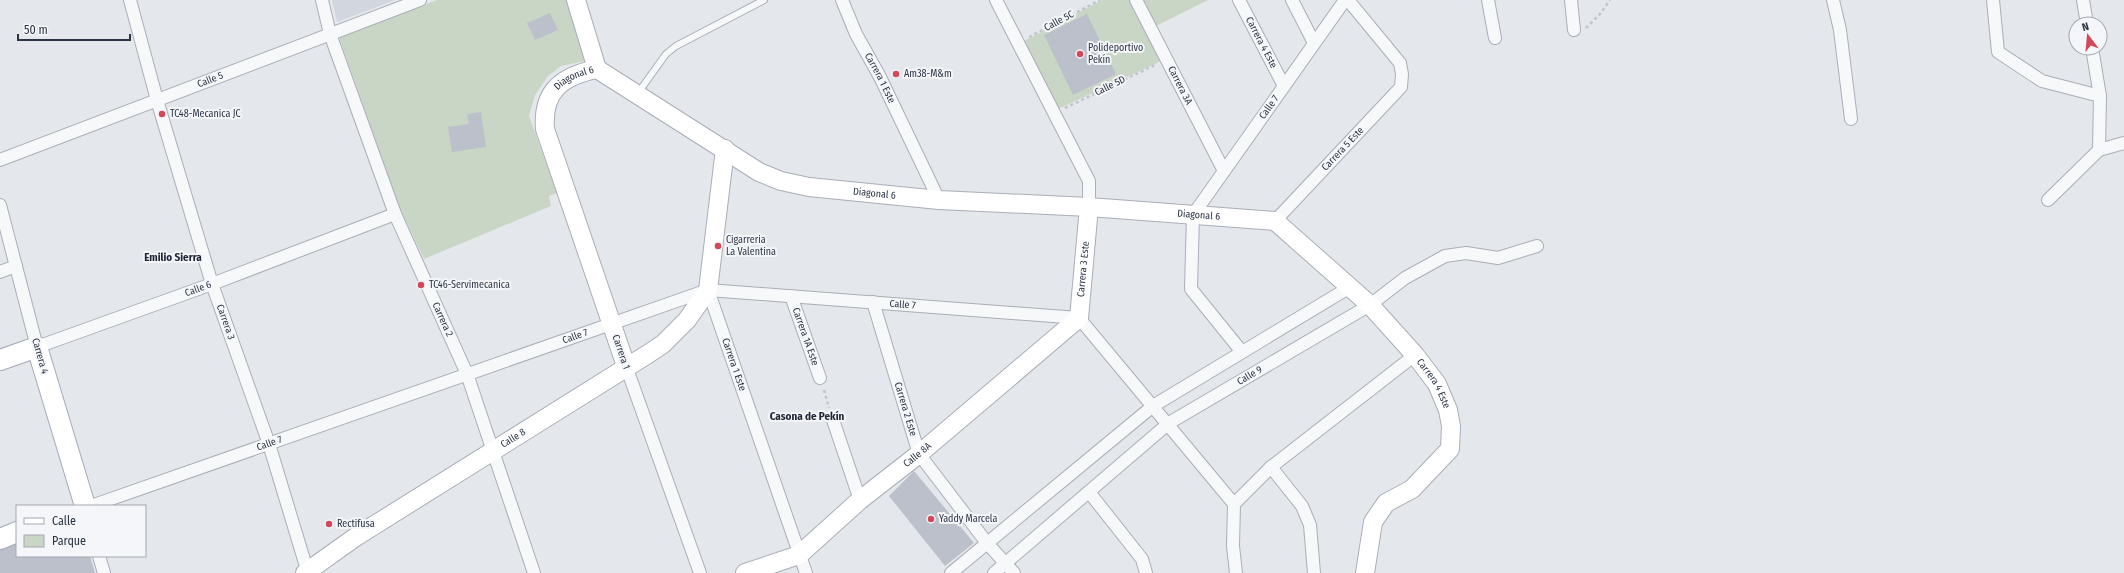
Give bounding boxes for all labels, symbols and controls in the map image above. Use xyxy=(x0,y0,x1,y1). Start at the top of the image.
street label: Calle 5C xyxy=(1042,8,1076,34)
street label: Carrera 4 Este xyxy=(1243,15,1280,70)
scale bar xyxy=(18,16,130,42)
north arrow xyxy=(2068,16,2108,56)
text: N xyxy=(2080,20,2090,34)
text: 50 m xyxy=(24,23,48,37)
place label: Polideportivo Pekín xyxy=(1088,42,1143,66)
marker: Polideportivo Pekín xyxy=(1075,49,1085,59)
street label: Carrera 1 Este xyxy=(862,51,898,105)
street label: Diagonal 6 xyxy=(551,64,595,93)
street label: Carrera 3A xyxy=(1165,64,1195,107)
place label: Am38-M&m xyxy=(904,68,952,80)
street label: Calle 5 xyxy=(196,69,225,90)
marker: Am38-M&m xyxy=(891,69,901,79)
street label: Calle 5D xyxy=(1093,73,1127,99)
street label: Calle 7 xyxy=(1257,93,1282,122)
place label: TC48-Mecanica JC xyxy=(170,108,241,120)
marker: TC48-Mecanica JC xyxy=(157,109,167,119)
street label: Carrera 5 Este xyxy=(1319,124,1366,173)
street label: Diagonal 6 xyxy=(852,185,896,202)
street label: Diagonal 6 xyxy=(1177,208,1221,223)
place label: Cigarreria La Valentina xyxy=(726,234,776,258)
marker: Cigarreria La Valentina xyxy=(713,241,723,251)
street label: Carrera 3 Este xyxy=(1075,241,1092,297)
district label: Emilio Sierra xyxy=(144,251,202,264)
street label: Calle 6 xyxy=(183,279,213,299)
place label: TC46-Servimecanica xyxy=(429,279,510,291)
marker: TC46-Servimecanica xyxy=(416,280,426,290)
street label: Calle 7 xyxy=(889,298,916,312)
street label: Carrera 2 xyxy=(430,300,456,339)
street label: Carrera 3 xyxy=(214,303,237,342)
street label: Carrera 1A Este xyxy=(790,306,821,367)
street label: Calle 7 xyxy=(561,326,590,347)
street label: Carrera 1 xyxy=(609,333,633,371)
street label: Carrera 4 xyxy=(29,337,51,375)
street label: Carrera 1 Este xyxy=(719,337,749,393)
street label: Carrera 4 Este xyxy=(1414,356,1453,410)
street label: Calle 9 xyxy=(1235,364,1265,388)
street label: Carrera 2 Este xyxy=(892,381,919,438)
district label: Casona de Pekín xyxy=(770,410,845,423)
street label: Calle 8 xyxy=(498,426,528,451)
street label: Calle 7 xyxy=(255,434,284,454)
street label: Calle 8A xyxy=(901,440,934,470)
legend xyxy=(16,505,146,557)
place label: Yaddy Marcela xyxy=(939,513,997,525)
text: Calle xyxy=(52,514,76,528)
marker: Yaddy Marcela xyxy=(926,514,936,524)
place label: Rectifusa xyxy=(337,518,375,530)
marker: Rectifusa xyxy=(324,519,334,529)
text: Parque xyxy=(52,534,86,548)

